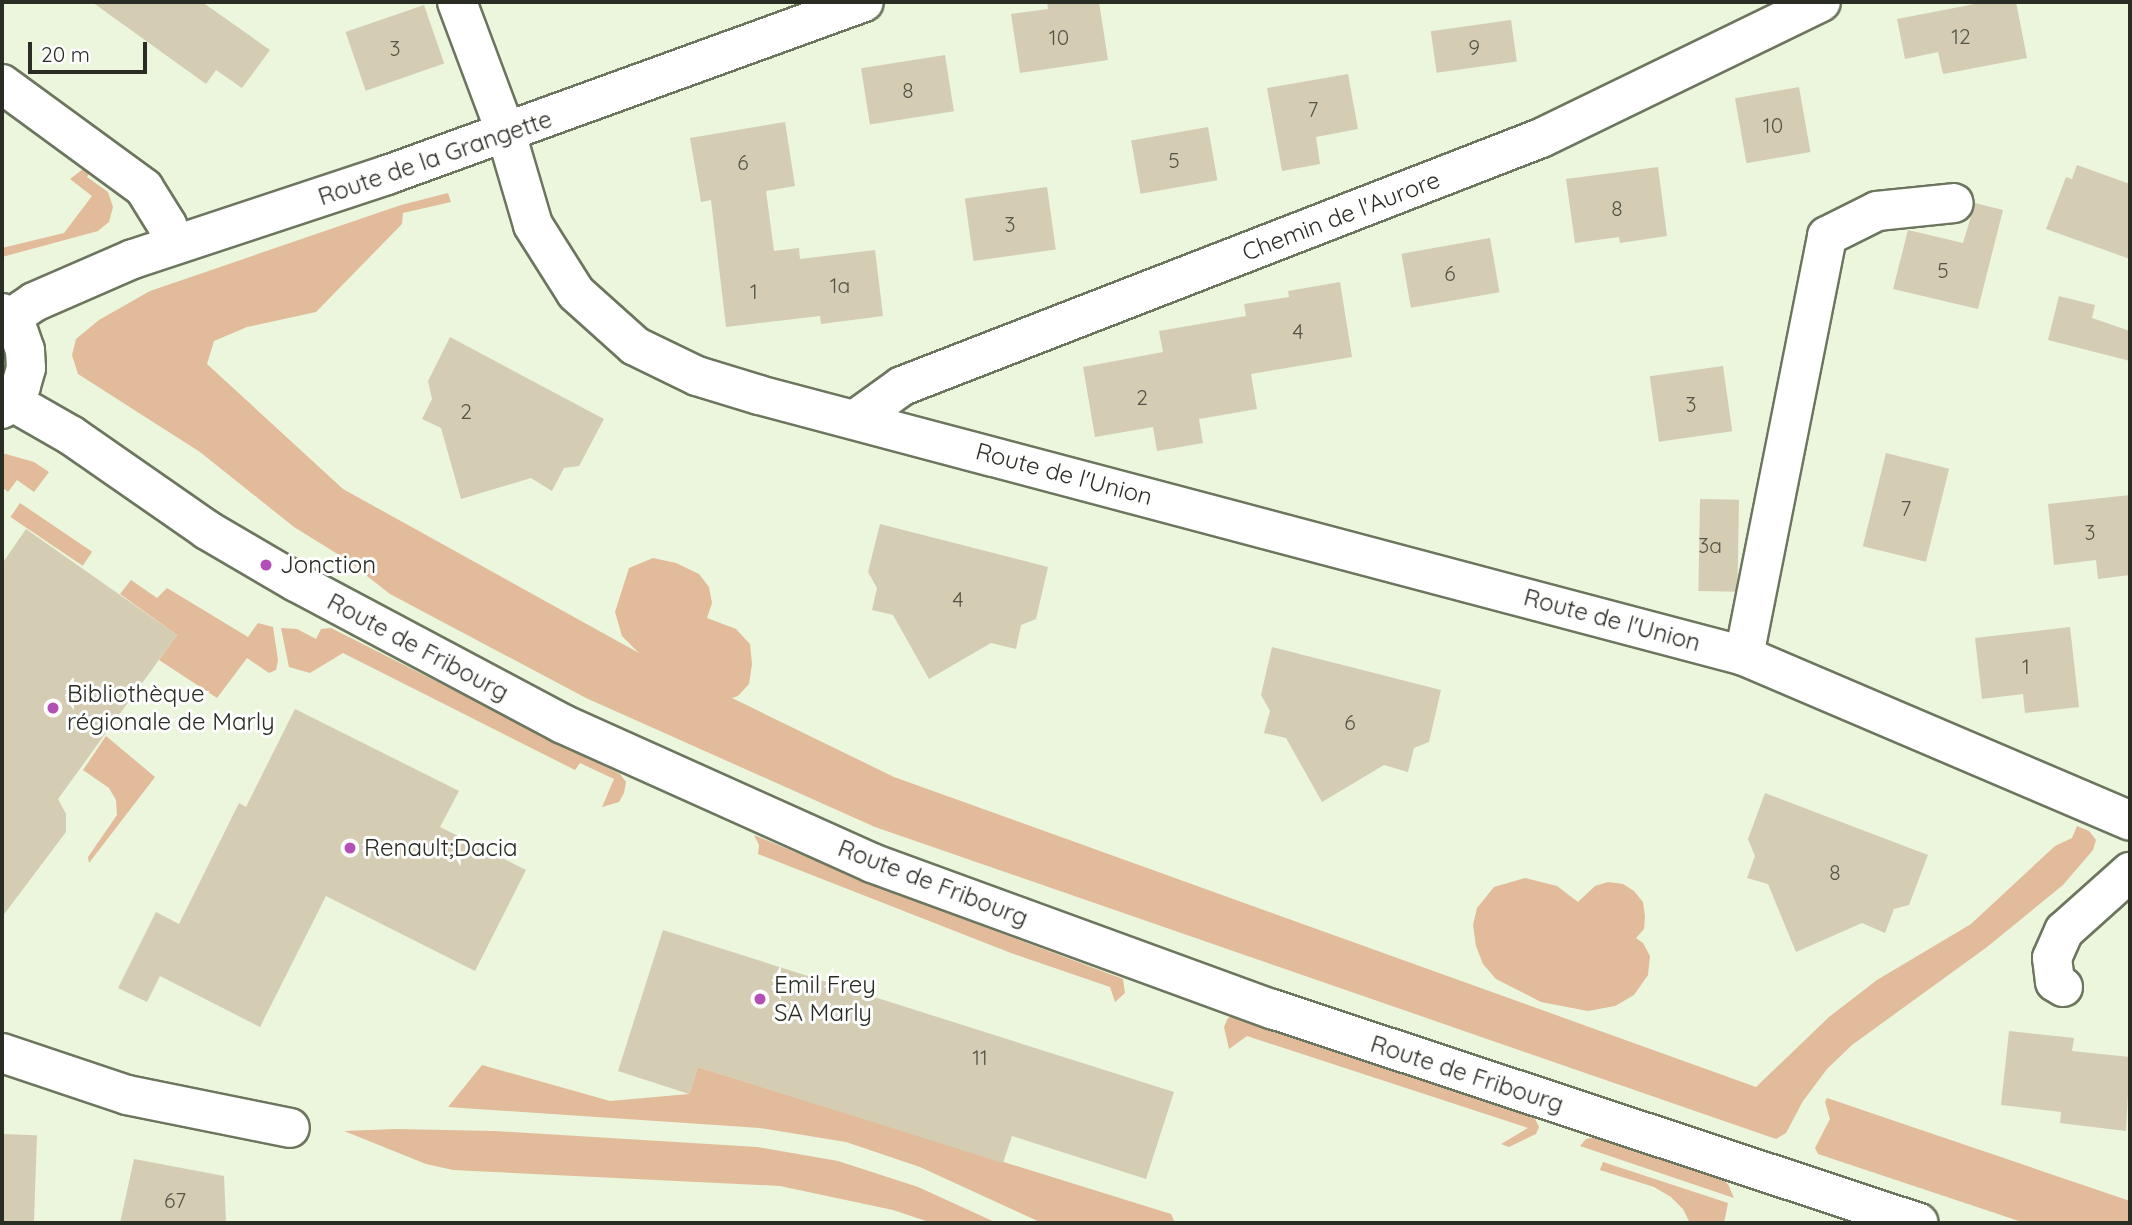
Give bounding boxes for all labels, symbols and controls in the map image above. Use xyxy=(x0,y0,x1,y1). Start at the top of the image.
house number: 12 xyxy=(1951,23,1971,49)
house number: 10 xyxy=(1049,24,1069,50)
scale bar xyxy=(32,28,150,72)
house number: 9 xyxy=(1468,34,1480,60)
house number: 3 xyxy=(389,35,401,61)
text: 20 m xyxy=(41,41,90,67)
house number: 8 xyxy=(902,77,914,103)
house number: 7 xyxy=(1308,96,1318,122)
street label: Route de la Grangette xyxy=(314,104,556,212)
house number: 10 xyxy=(1763,112,1783,138)
house number: 5 xyxy=(1168,147,1180,173)
house number: 6 xyxy=(737,149,749,175)
street label: Chemin de l'Aurore xyxy=(1238,165,1444,267)
house number: 8 xyxy=(1611,195,1623,221)
house number: 3 xyxy=(1004,211,1016,237)
house number: 5 xyxy=(1937,257,1949,283)
house number: 6 xyxy=(1444,260,1456,286)
house number: 1a xyxy=(830,272,850,298)
house number: 1 xyxy=(750,278,758,304)
house number: 4 xyxy=(1292,318,1304,344)
house number: 2 xyxy=(1136,384,1148,410)
house number: 3 xyxy=(1685,391,1697,417)
house number: 2 xyxy=(460,398,472,424)
street label: Route de l'Union xyxy=(973,437,1155,511)
house number: 7 xyxy=(1901,495,1911,521)
house number: 3 xyxy=(2084,519,2096,545)
house number: 3a xyxy=(1698,532,1722,558)
place label: Jonction xyxy=(280,551,376,579)
marker: Jonction xyxy=(258,557,274,573)
street label: Route de l'Union xyxy=(1521,583,1703,657)
house number: 4 xyxy=(952,586,964,612)
street label: Route de Fribourg xyxy=(322,587,514,707)
house number: 1 xyxy=(2022,653,2030,679)
place label: Bibliothèque régionale de Marly xyxy=(67,680,275,736)
marker: Bibliothèque régionale de Marly xyxy=(45,700,61,716)
house number: 6 xyxy=(1344,709,1356,735)
place label: Renault;Dacia xyxy=(364,834,518,862)
street label: Route de Fribourg xyxy=(834,834,1032,932)
marker: Renault;Dacia xyxy=(342,840,358,856)
house number: 8 xyxy=(1829,859,1841,885)
place label: Emil Frey SA Marly xyxy=(774,971,876,1027)
marker: Emil Frey SA Marly xyxy=(752,991,768,1007)
street label: Route de Fribourg xyxy=(1367,1029,1567,1119)
house number: 11 xyxy=(972,1044,988,1070)
house number: 67 xyxy=(164,1187,186,1213)

